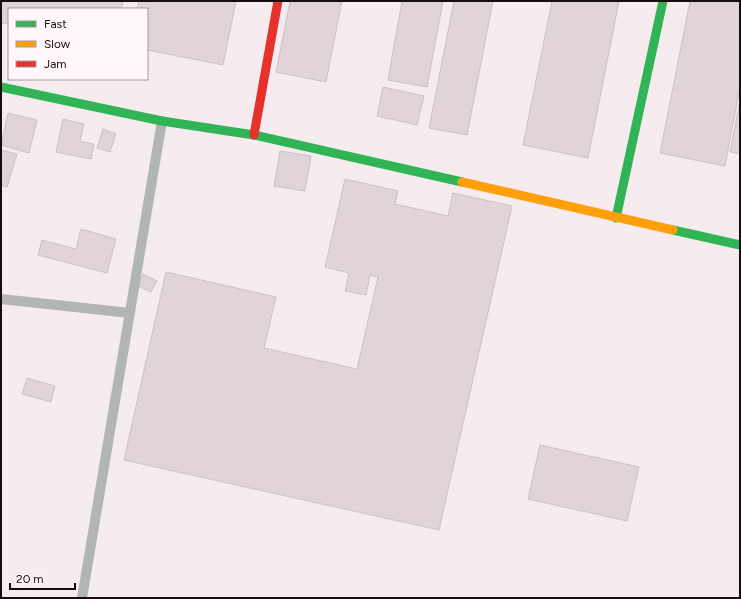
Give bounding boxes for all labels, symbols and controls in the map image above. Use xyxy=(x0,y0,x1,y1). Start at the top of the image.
legend xyxy=(8,8,148,80)
text: Fast xyxy=(44,17,67,31)
text: Slow xyxy=(44,37,71,51)
text: Jam xyxy=(44,57,67,71)
scale bar xyxy=(10,565,75,591)
text: 20 m xyxy=(16,572,44,586)

